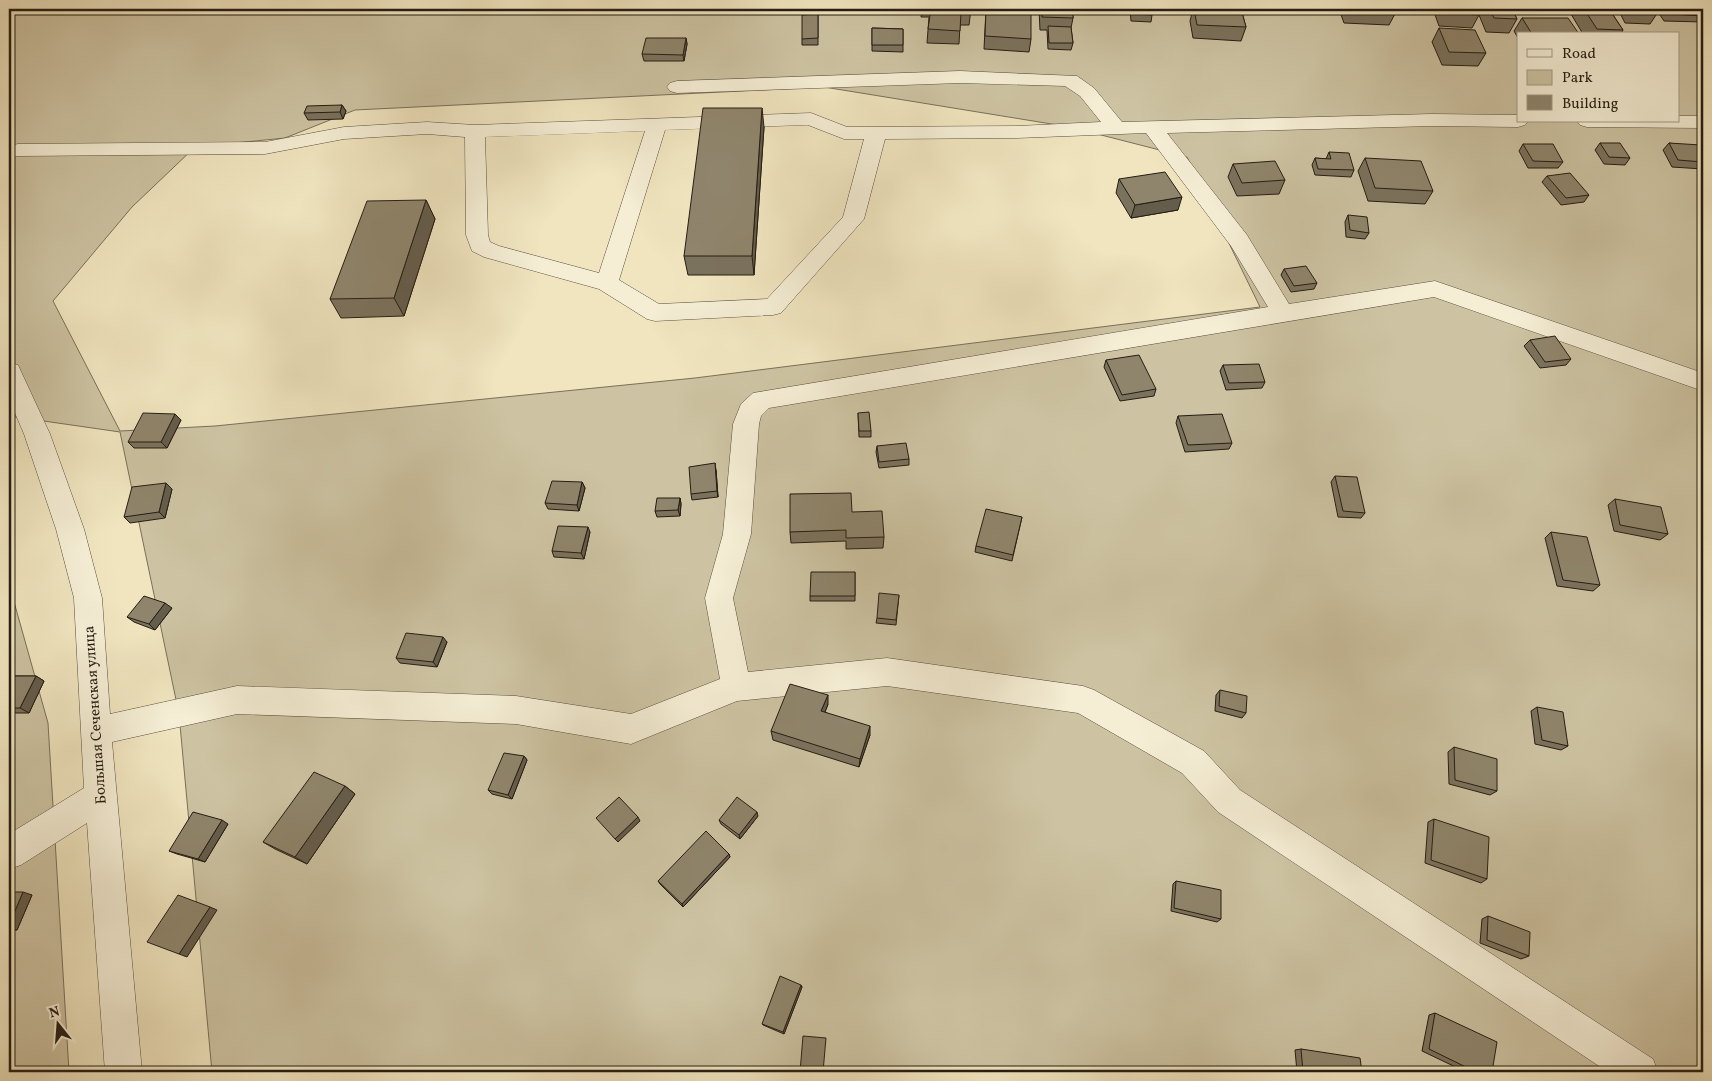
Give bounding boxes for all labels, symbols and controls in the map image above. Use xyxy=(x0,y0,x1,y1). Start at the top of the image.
legend xyxy=(1517,32,1680,122)
text: Road xyxy=(1562,44,1596,65)
text: Park xyxy=(1562,68,1593,89)
text: Building xyxy=(1562,94,1619,115)
street label: Большая Сеченская улица xyxy=(79,625,113,805)
north arrow xyxy=(32,998,82,1048)
text: N xyxy=(47,1002,62,1024)

